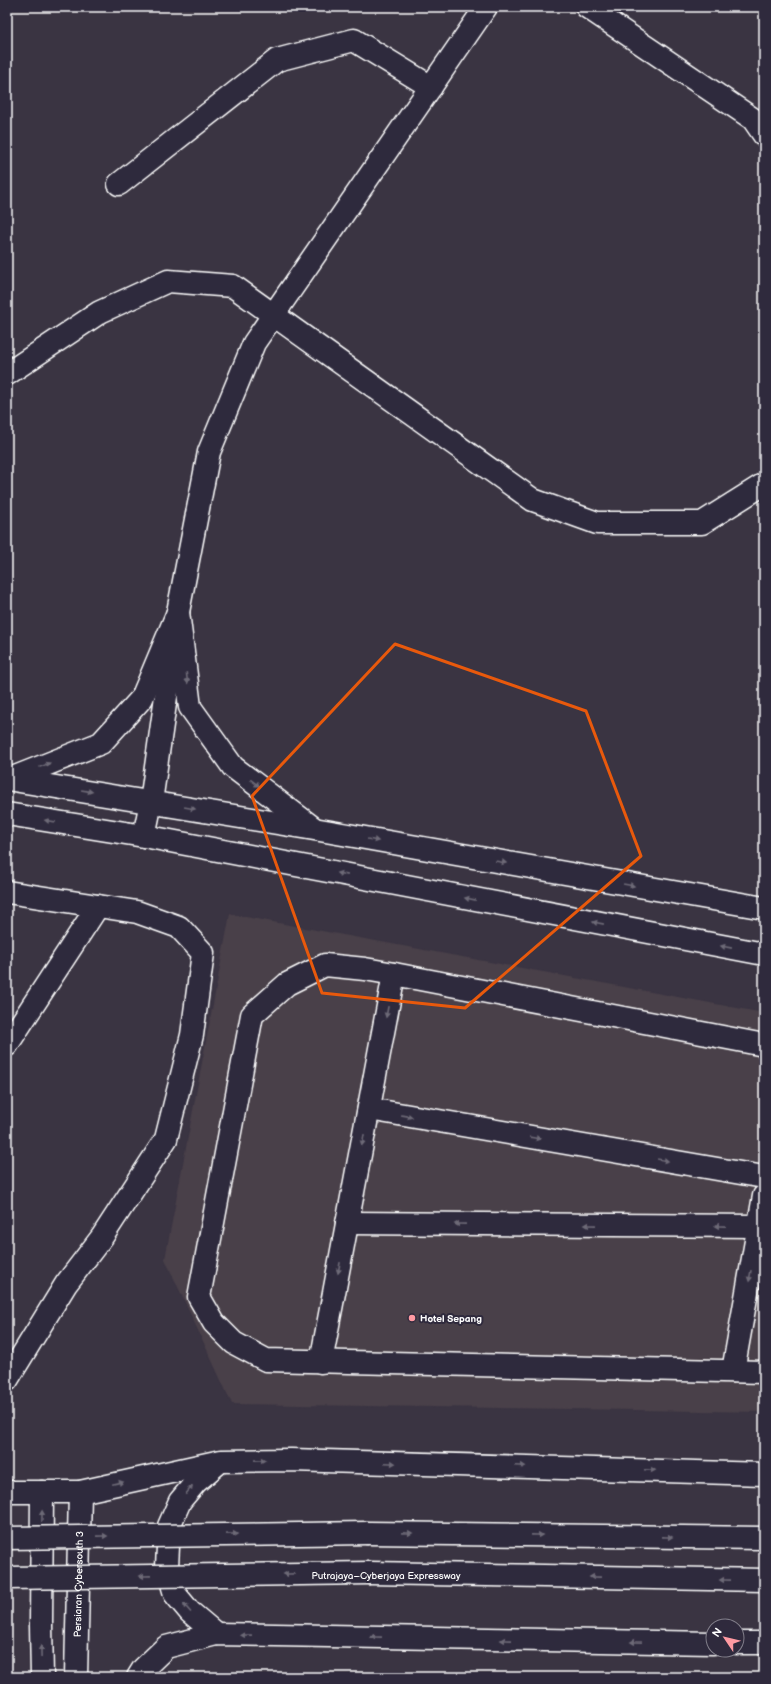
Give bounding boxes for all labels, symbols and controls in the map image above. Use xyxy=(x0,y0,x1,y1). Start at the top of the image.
one-way arrow xyxy=(184,672,190,684)
one-way arrow xyxy=(40,761,52,767)
one-way arrow xyxy=(249,779,260,788)
one-way arrow xyxy=(81,789,93,795)
one-way arrow xyxy=(184,805,196,811)
one-way arrow xyxy=(44,818,56,824)
one-way arrow xyxy=(367,837,379,843)
one-way arrow xyxy=(495,859,507,865)
one-way arrow xyxy=(336,871,349,877)
one-way arrow xyxy=(623,882,635,888)
one-way arrow xyxy=(464,895,476,901)
one-way arrow xyxy=(592,920,604,926)
one-way arrow xyxy=(719,944,732,950)
one-way arrow xyxy=(383,1006,389,1019)
one-way arrow xyxy=(401,1113,413,1119)
one-way arrow xyxy=(359,1134,365,1146)
one-way arrow xyxy=(529,1135,541,1141)
one-way arrow xyxy=(657,1157,669,1163)
one-way arrow xyxy=(453,1221,466,1227)
one-way arrow xyxy=(583,1222,596,1228)
one-way arrow xyxy=(713,1223,726,1229)
one-way arrow xyxy=(336,1262,342,1274)
one-way arrow xyxy=(747,1270,753,1282)
marker: Hotel Sepang xyxy=(407,1313,417,1323)
place label: Hotel Sepang xyxy=(420,1313,482,1325)
one-way arrow xyxy=(254,1457,267,1463)
one-way arrow xyxy=(384,1459,396,1466)
one-way arrow xyxy=(514,1463,526,1470)
one-way arrow xyxy=(644,1467,656,1474)
one-way arrow xyxy=(112,1480,124,1486)
one-way arrow xyxy=(185,1484,194,1495)
one-way arrow xyxy=(39,1509,45,1522)
one-way arrow xyxy=(401,1530,414,1536)
street label: Persiaran Cybersouth 3 xyxy=(72,1531,86,1637)
one-way arrow xyxy=(226,1531,238,1538)
one-way arrow xyxy=(531,1532,544,1538)
one-way arrow xyxy=(96,1533,109,1539)
one-way arrow xyxy=(661,1533,673,1540)
street label: Putrajaya–Cyberjaya Expressway xyxy=(311,1570,461,1582)
one-way arrow xyxy=(283,1571,295,1578)
one-way arrow xyxy=(139,1573,151,1580)
one-way arrow xyxy=(588,1574,601,1580)
one-way arrow xyxy=(719,1576,731,1583)
one-way arrow xyxy=(183,1604,192,1613)
north arrow xyxy=(705,1618,745,1658)
text: N xyxy=(710,1625,725,1640)
one-way arrow xyxy=(239,1632,252,1638)
one-way arrow xyxy=(369,1634,382,1640)
one-way arrow xyxy=(499,1637,512,1643)
one-way arrow xyxy=(630,1639,642,1646)
one-way arrow xyxy=(38,1644,44,1657)

